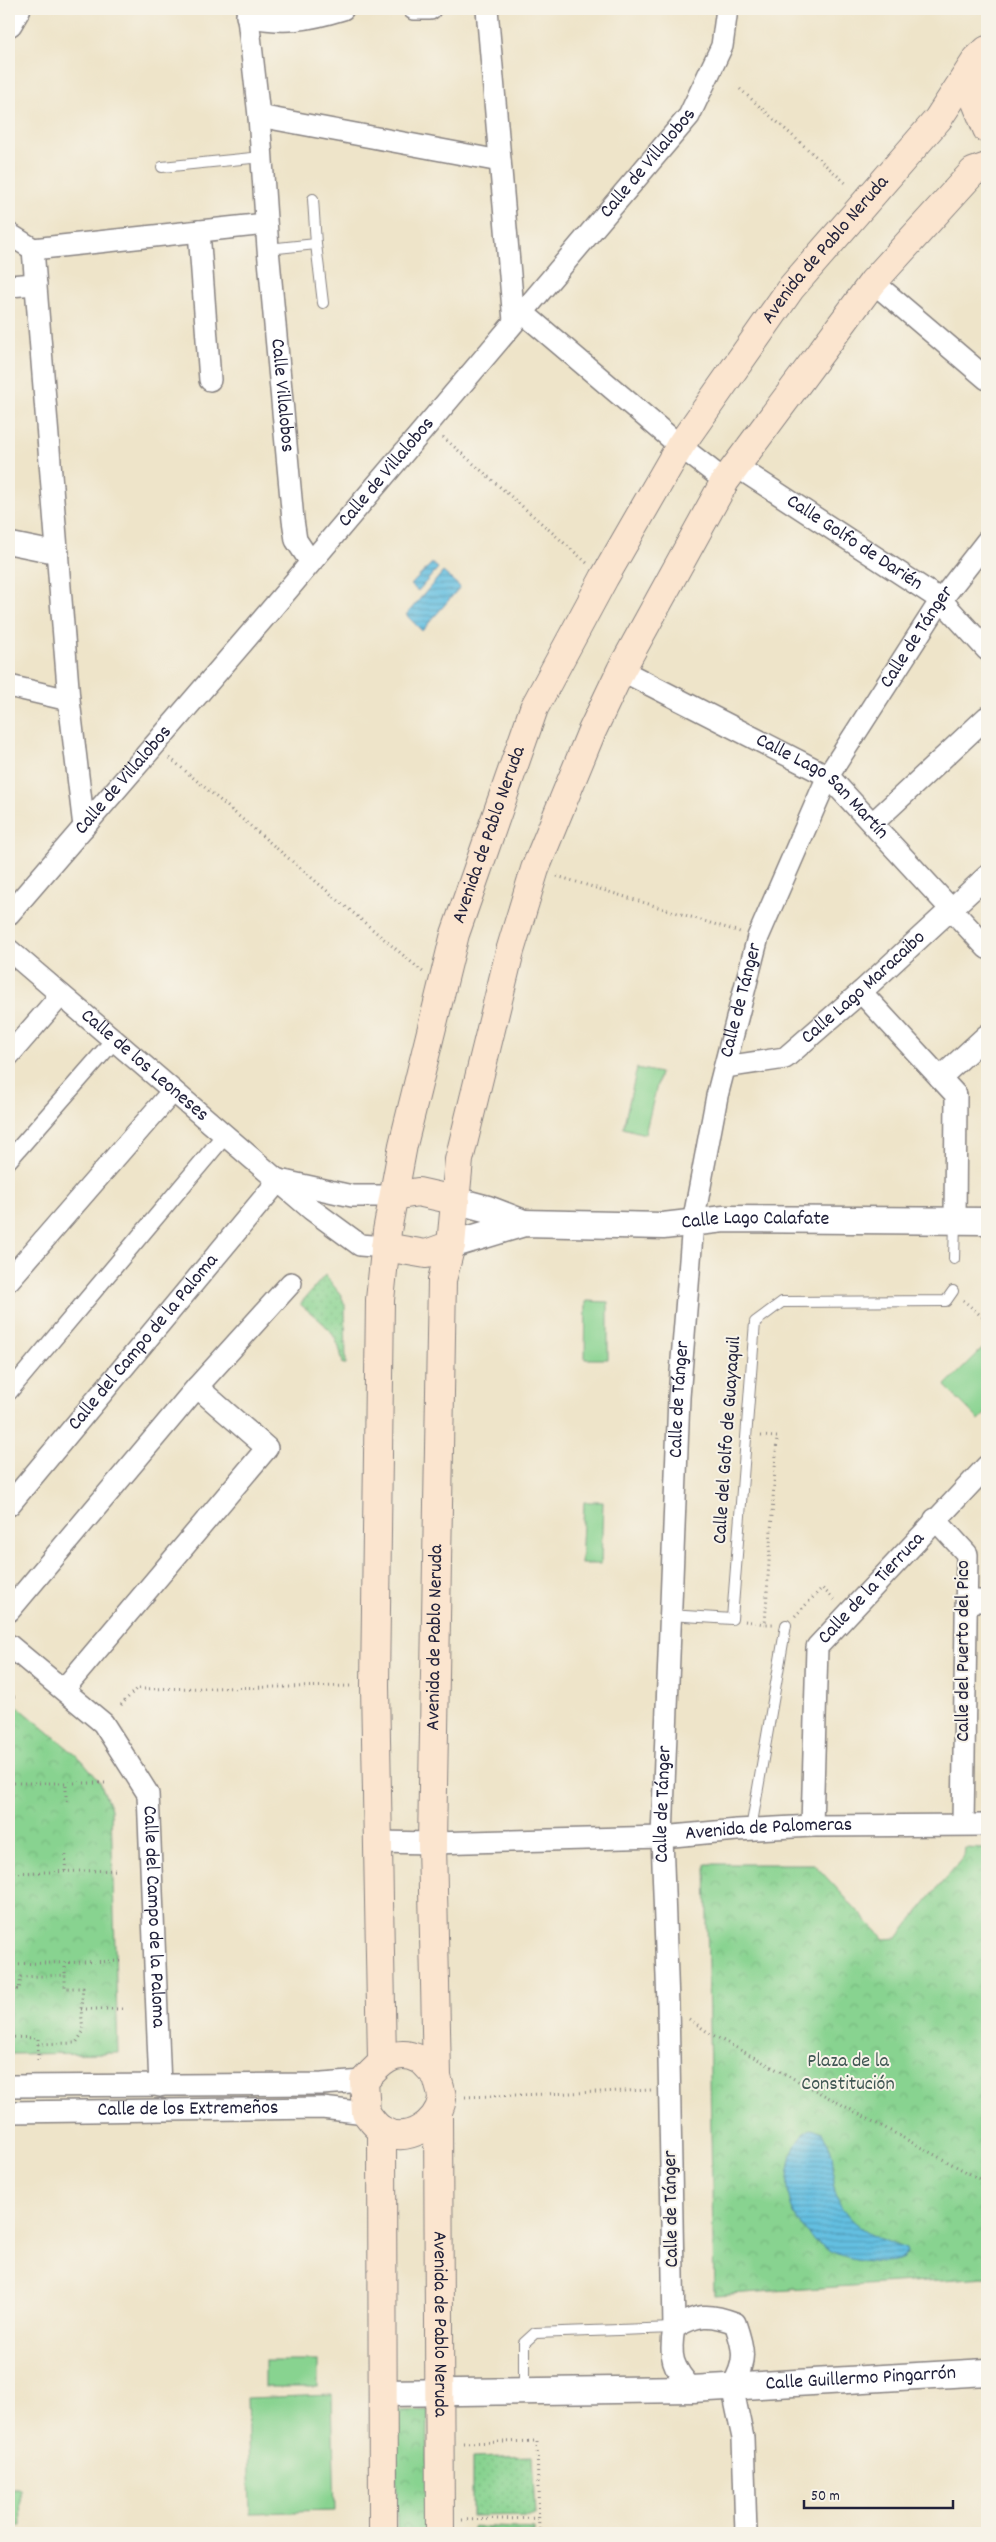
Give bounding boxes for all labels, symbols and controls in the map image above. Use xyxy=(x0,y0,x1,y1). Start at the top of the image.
street label: Calle de Villalobos xyxy=(594,105,704,225)
street label: Avenida de Pablo Neruda xyxy=(756,169,897,330)
street label: Calle Villalobos xyxy=(262,337,301,454)
street label: Calle de Villalobos xyxy=(332,411,442,534)
street label: Calle Golfo de Darién xyxy=(780,488,928,598)
street label: Calle de Tánger xyxy=(874,580,961,694)
street label: Calle de Villalobos xyxy=(69,720,179,842)
street label: Calle Lago San Martín xyxy=(750,727,895,846)
street label: Avenida de Pablo Neruda xyxy=(446,742,534,928)
street label: Calle Lago Maracaibo xyxy=(795,925,932,1052)
street label: Calle de Tánger xyxy=(713,940,770,1061)
street label: Calle de los Leoneses xyxy=(74,1003,214,1129)
street label: Calle Lago Calafate xyxy=(680,1205,830,1238)
street label: Calle del Campo de la Paloma xyxy=(62,1248,226,1437)
street label: Calle del Golfo de Guayaquil xyxy=(707,1335,749,1545)
street label: Calle de Tánger xyxy=(663,1339,698,1459)
street label: Calle de la Tierruca xyxy=(812,1526,932,1651)
street label: Avenida de Pablo Neruda xyxy=(420,1544,451,1731)
street label: Calle del Puerto del Pico xyxy=(950,1560,978,1742)
street label: Calle de Tánger xyxy=(648,1744,680,1863)
street label: Calle del Campo de la Paloma xyxy=(134,1805,172,2029)
street label: Avenida de Palomeras xyxy=(684,1812,852,1849)
park label: Plaza de la Constitución xyxy=(801,2048,895,2099)
street label: Calle de los Extremeños xyxy=(97,2095,279,2125)
street label: Calle de Tánger xyxy=(657,2150,687,2268)
street label: Avenida de Pablo Neruda xyxy=(425,2231,453,2418)
street label: Calle Guillermo Pingarrón xyxy=(765,2360,957,2399)
scale bar xyxy=(804,2477,952,2509)
text: 50 m xyxy=(811,2486,840,2508)

